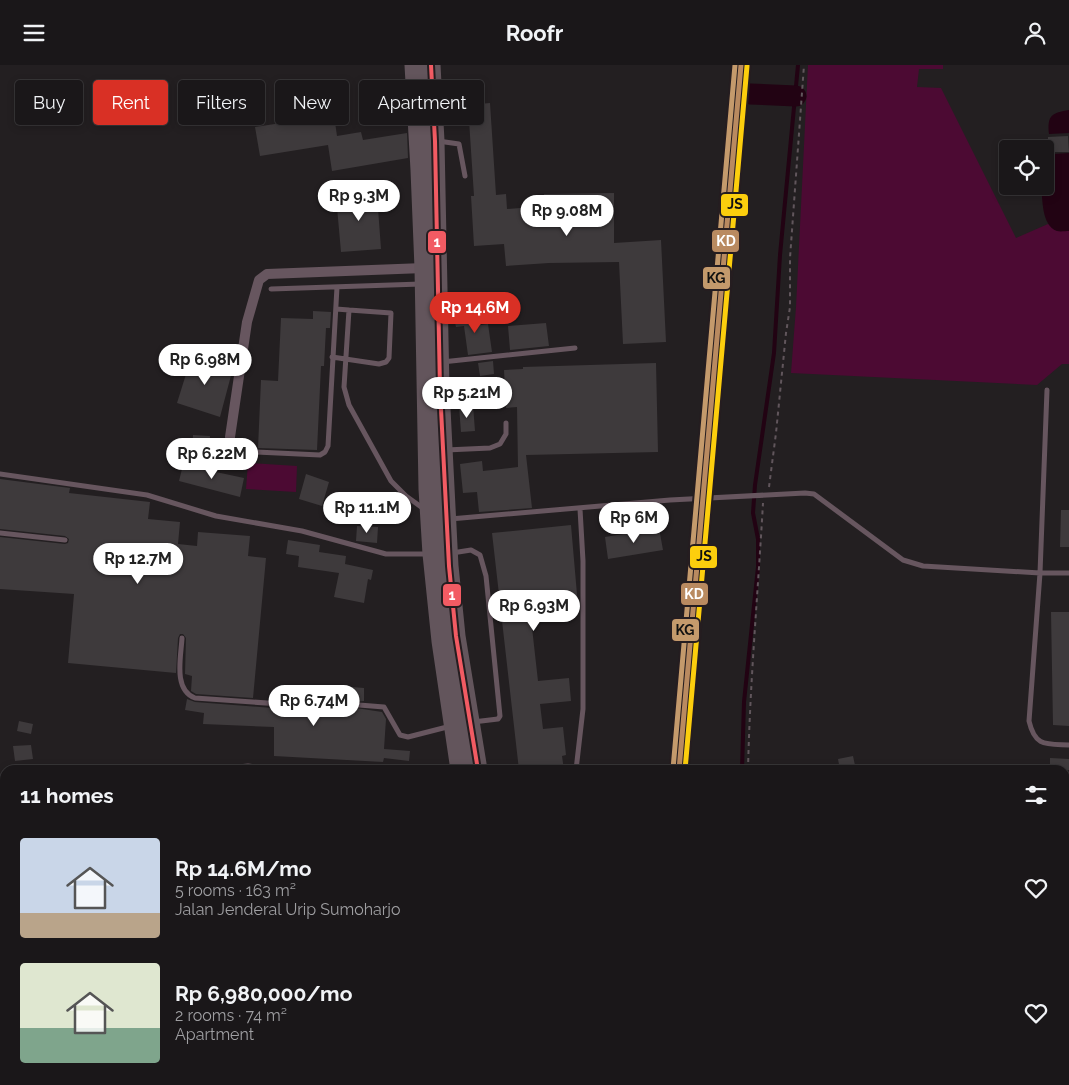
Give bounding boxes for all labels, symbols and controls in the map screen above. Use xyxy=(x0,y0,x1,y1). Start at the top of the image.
icon: menu xyxy=(20,19,48,47)
icon: person xyxy=(1021,19,1049,47)
text: Roofr xyxy=(506,20,563,46)
chip: Buy xyxy=(15,80,83,125)
chip: Rent xyxy=(93,80,168,125)
chip: Filters xyxy=(178,80,265,125)
chip: New xyxy=(275,80,349,125)
chip: Apartment xyxy=(359,80,484,125)
map controls xyxy=(999,140,1054,195)
button: locate xyxy=(999,140,1054,195)
pin: Rp 9.3M xyxy=(313,179,405,222)
text: Rp 9.3M xyxy=(329,186,389,205)
line badge: JS xyxy=(720,193,749,217)
pin: Rp 9.08M xyxy=(515,195,619,237)
text: JS xyxy=(727,196,743,212)
text: Rp 9.08M xyxy=(532,201,602,220)
line badge: KD xyxy=(711,229,740,253)
line badge: 1 xyxy=(427,230,447,254)
text: KD xyxy=(716,233,736,249)
text: 1 xyxy=(434,234,441,250)
line badge: KG xyxy=(702,266,731,290)
text: KG xyxy=(707,270,725,286)
pin: Rp 14.6M xyxy=(423,291,527,334)
text: Rp 14.6M xyxy=(441,298,509,317)
pin: Rp 6.98M xyxy=(153,343,257,386)
text: Rp 6.98M xyxy=(170,350,240,369)
pin: Rp 5.21M xyxy=(415,377,519,419)
text: Rp 5.21M xyxy=(433,383,501,402)
pin: Rp 6.22M xyxy=(160,437,264,480)
text: Rp 6.22M xyxy=(177,444,247,463)
pin: Rp 11.1M xyxy=(315,491,419,534)
text: Rp 11.1M xyxy=(334,498,400,517)
pin: Rp 6M xyxy=(599,501,669,544)
text: Rp 6M xyxy=(610,508,658,527)
pin: Rp 12.7M xyxy=(86,543,190,585)
line badge: JS xyxy=(689,545,718,569)
text: JS xyxy=(696,548,712,564)
text: Rp 12.7M xyxy=(104,549,172,568)
line badge: KD xyxy=(680,582,709,606)
line badge: 1 xyxy=(442,583,462,607)
text: KD xyxy=(684,586,704,602)
text: 1 xyxy=(449,587,456,603)
pin: Rp 6.93M xyxy=(482,589,586,632)
text: Rp 6.93M xyxy=(499,596,569,615)
line badge: KG xyxy=(671,618,700,642)
text: KG xyxy=(676,622,694,638)
pin: Rp 6.74M xyxy=(262,685,366,727)
text: Rp 6.74M xyxy=(280,691,348,710)
icon: filters xyxy=(1022,781,1050,809)
text: 11 homes xyxy=(20,783,114,808)
text: Rp 14.6M/mo xyxy=(175,856,311,881)
icon: home xyxy=(60,858,120,918)
icon: heart xyxy=(1022,874,1050,902)
text: 5 rooms · 163 m² xyxy=(175,881,296,900)
text: Jalan Jenderal Urip Sumoharjo xyxy=(175,900,400,919)
text: Rp 6,980,000/mo xyxy=(175,981,352,1006)
icon: home xyxy=(60,983,120,1043)
icon: heart xyxy=(1022,999,1050,1027)
text: 2 rooms · 74 m² xyxy=(175,1006,287,1025)
text: Apartment xyxy=(175,1025,254,1044)

